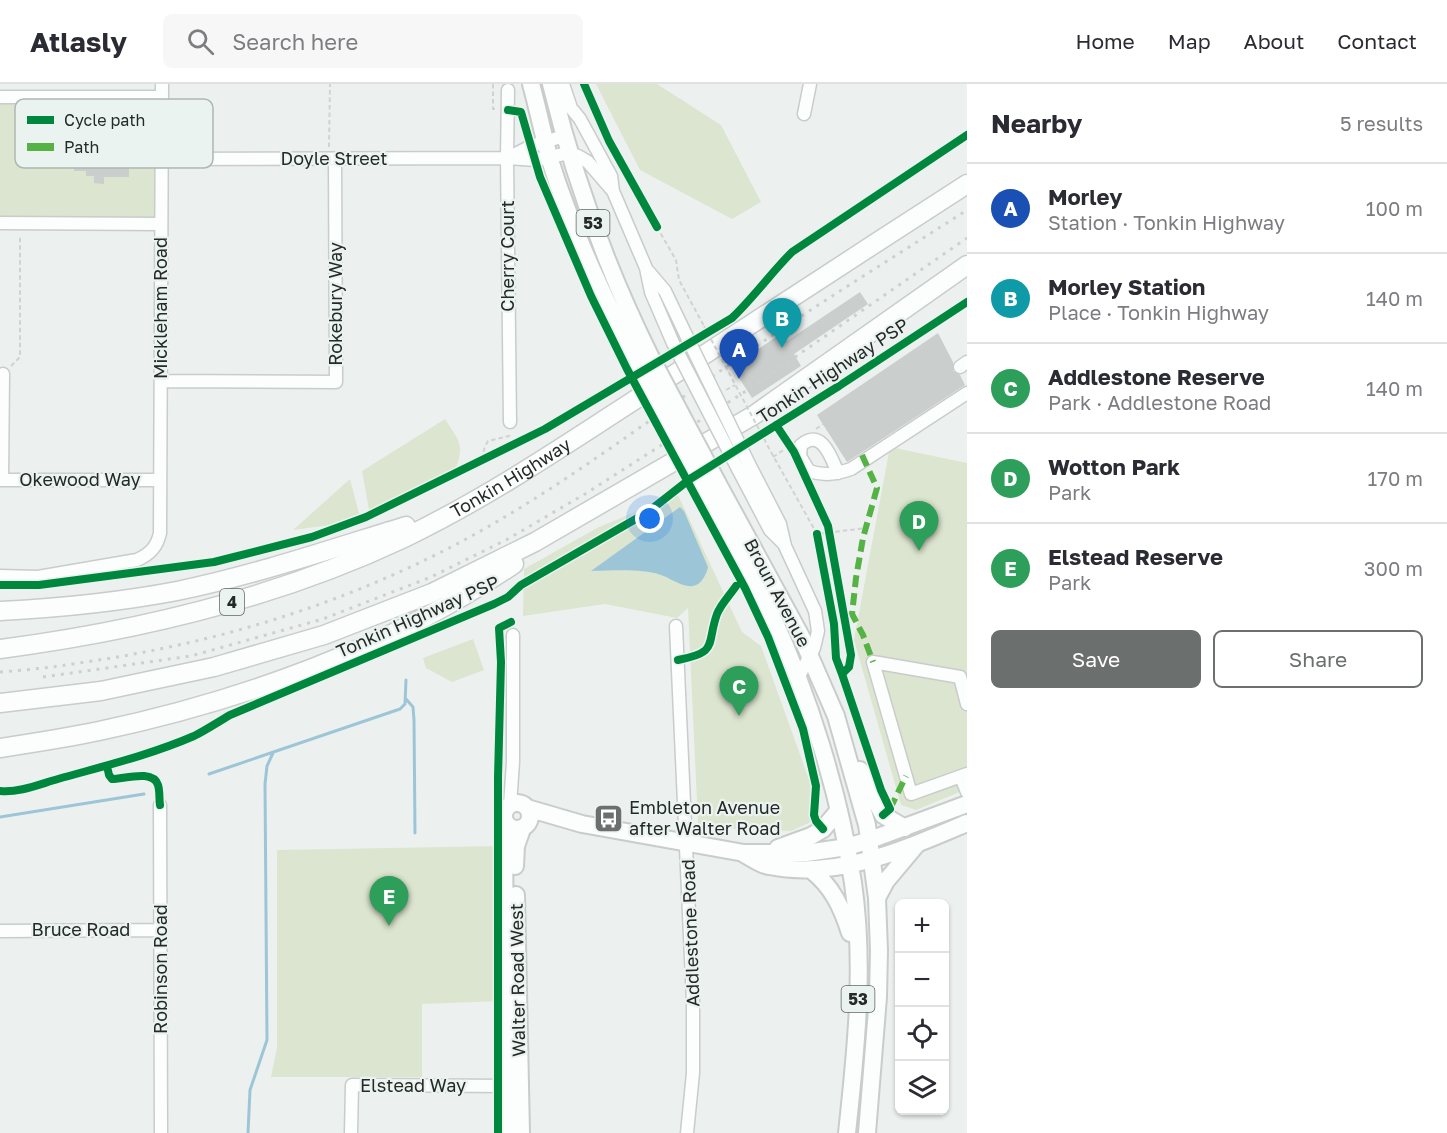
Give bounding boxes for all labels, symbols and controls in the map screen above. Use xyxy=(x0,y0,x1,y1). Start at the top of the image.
search box xyxy=(163,14,583,68)
text: Atlasly xyxy=(30,25,127,58)
icon: search xyxy=(184,25,217,58)
text: Search here xyxy=(232,28,358,55)
text: Home xyxy=(1075,28,1135,54)
text: Map xyxy=(1168,28,1211,54)
text: About xyxy=(1244,28,1304,54)
text: Contact xyxy=(1337,28,1417,54)
legend xyxy=(15,99,213,168)
text: Nearby xyxy=(991,108,1082,139)
text: Cycle path xyxy=(64,110,145,130)
text: 5 results xyxy=(1340,111,1423,135)
text: Path xyxy=(64,137,99,157)
street label: Doyle Street xyxy=(281,147,387,169)
text: Morley xyxy=(1048,183,1122,210)
text: A xyxy=(1003,196,1018,220)
text: 100 m xyxy=(1366,196,1423,220)
street label: Cherry Court xyxy=(496,200,518,312)
road number: 53 xyxy=(576,210,610,236)
text: Station · Tonkin Highway xyxy=(1048,210,1285,234)
street label: Mickleham Road xyxy=(149,237,171,379)
street label: Rokebury Way xyxy=(324,242,346,366)
text: Morley Station xyxy=(1048,273,1205,300)
text: B xyxy=(1003,286,1018,310)
text: 140 m xyxy=(1366,286,1423,310)
pin: B xyxy=(762,298,802,348)
text: Place · Tonkin Highway xyxy=(1048,300,1269,324)
street label: Tonkin Highway PSP xyxy=(753,313,912,427)
pin: A xyxy=(720,330,758,379)
text: Addlestone Reserve xyxy=(1048,363,1265,390)
text: C xyxy=(1003,376,1018,400)
text: 140 m xyxy=(1366,376,1423,400)
text: Park · Addlestone Road xyxy=(1048,390,1271,414)
street label: Tonkin Highway xyxy=(446,433,574,522)
text: Wotton Park xyxy=(1048,453,1180,480)
text: D xyxy=(1003,466,1018,490)
text: 170 m xyxy=(1368,466,1423,490)
street label: Okewood Way xyxy=(19,468,141,490)
text: Park xyxy=(1048,480,1091,504)
pin: D xyxy=(900,502,938,551)
your location xyxy=(635,504,664,533)
street label: Broun Avenue xyxy=(740,535,816,651)
text: Elstead Reserve xyxy=(1048,543,1223,570)
text: E xyxy=(1004,556,1017,580)
text: 300 m xyxy=(1364,556,1423,580)
street label: Tonkin Highway PSP xyxy=(333,570,503,662)
text: Park xyxy=(1048,570,1091,594)
road number: 4 xyxy=(220,589,244,615)
button: Save xyxy=(991,630,1201,688)
button: Share xyxy=(1213,630,1423,688)
pin: C xyxy=(720,666,758,716)
place label: Embleton Avenue after Walter Road xyxy=(629,796,780,839)
bus stop icon: Embleton Avenue after Walter Road xyxy=(592,802,624,834)
street label: Addlestone Road xyxy=(676,859,704,1007)
pin: E xyxy=(370,876,408,926)
map controls xyxy=(895,899,949,1115)
button: + xyxy=(895,899,949,953)
street label: Walter Road West xyxy=(505,903,529,1057)
street label: Robinson Road xyxy=(149,904,171,1034)
street label: Bruce Road xyxy=(32,918,130,940)
button: − xyxy=(895,953,949,1007)
road number: 53 xyxy=(842,986,874,1012)
button: locate xyxy=(895,1007,949,1061)
button: layers xyxy=(895,1061,949,1115)
street label: Elstead Way xyxy=(360,1074,466,1096)

